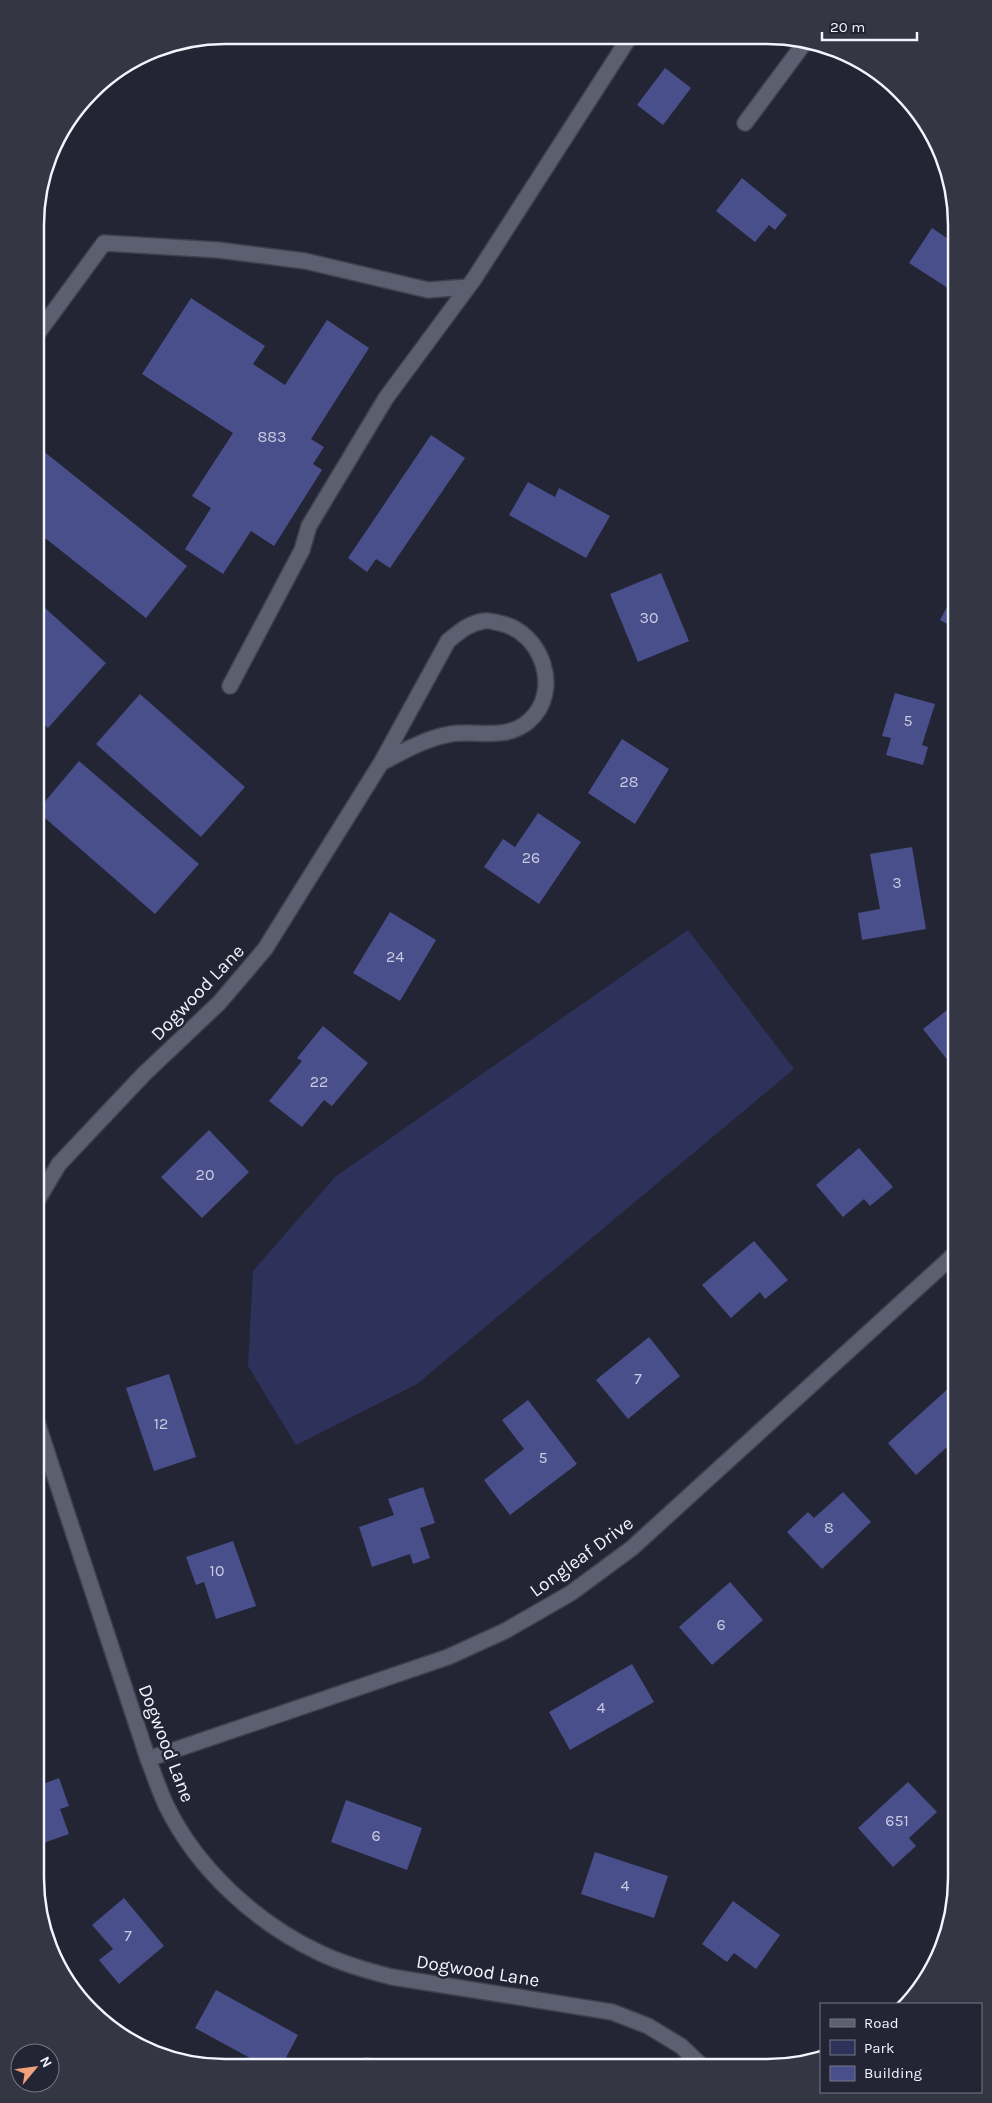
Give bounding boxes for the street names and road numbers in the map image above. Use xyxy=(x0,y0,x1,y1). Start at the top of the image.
street label: Dogwood Lane xyxy=(147,940,249,1045)
street label: Longleaf Drive xyxy=(526,1512,638,1602)
street label: Dogwood Lane xyxy=(133,1681,199,1805)
street label: Dogwood Lane xyxy=(415,1950,541,1992)

